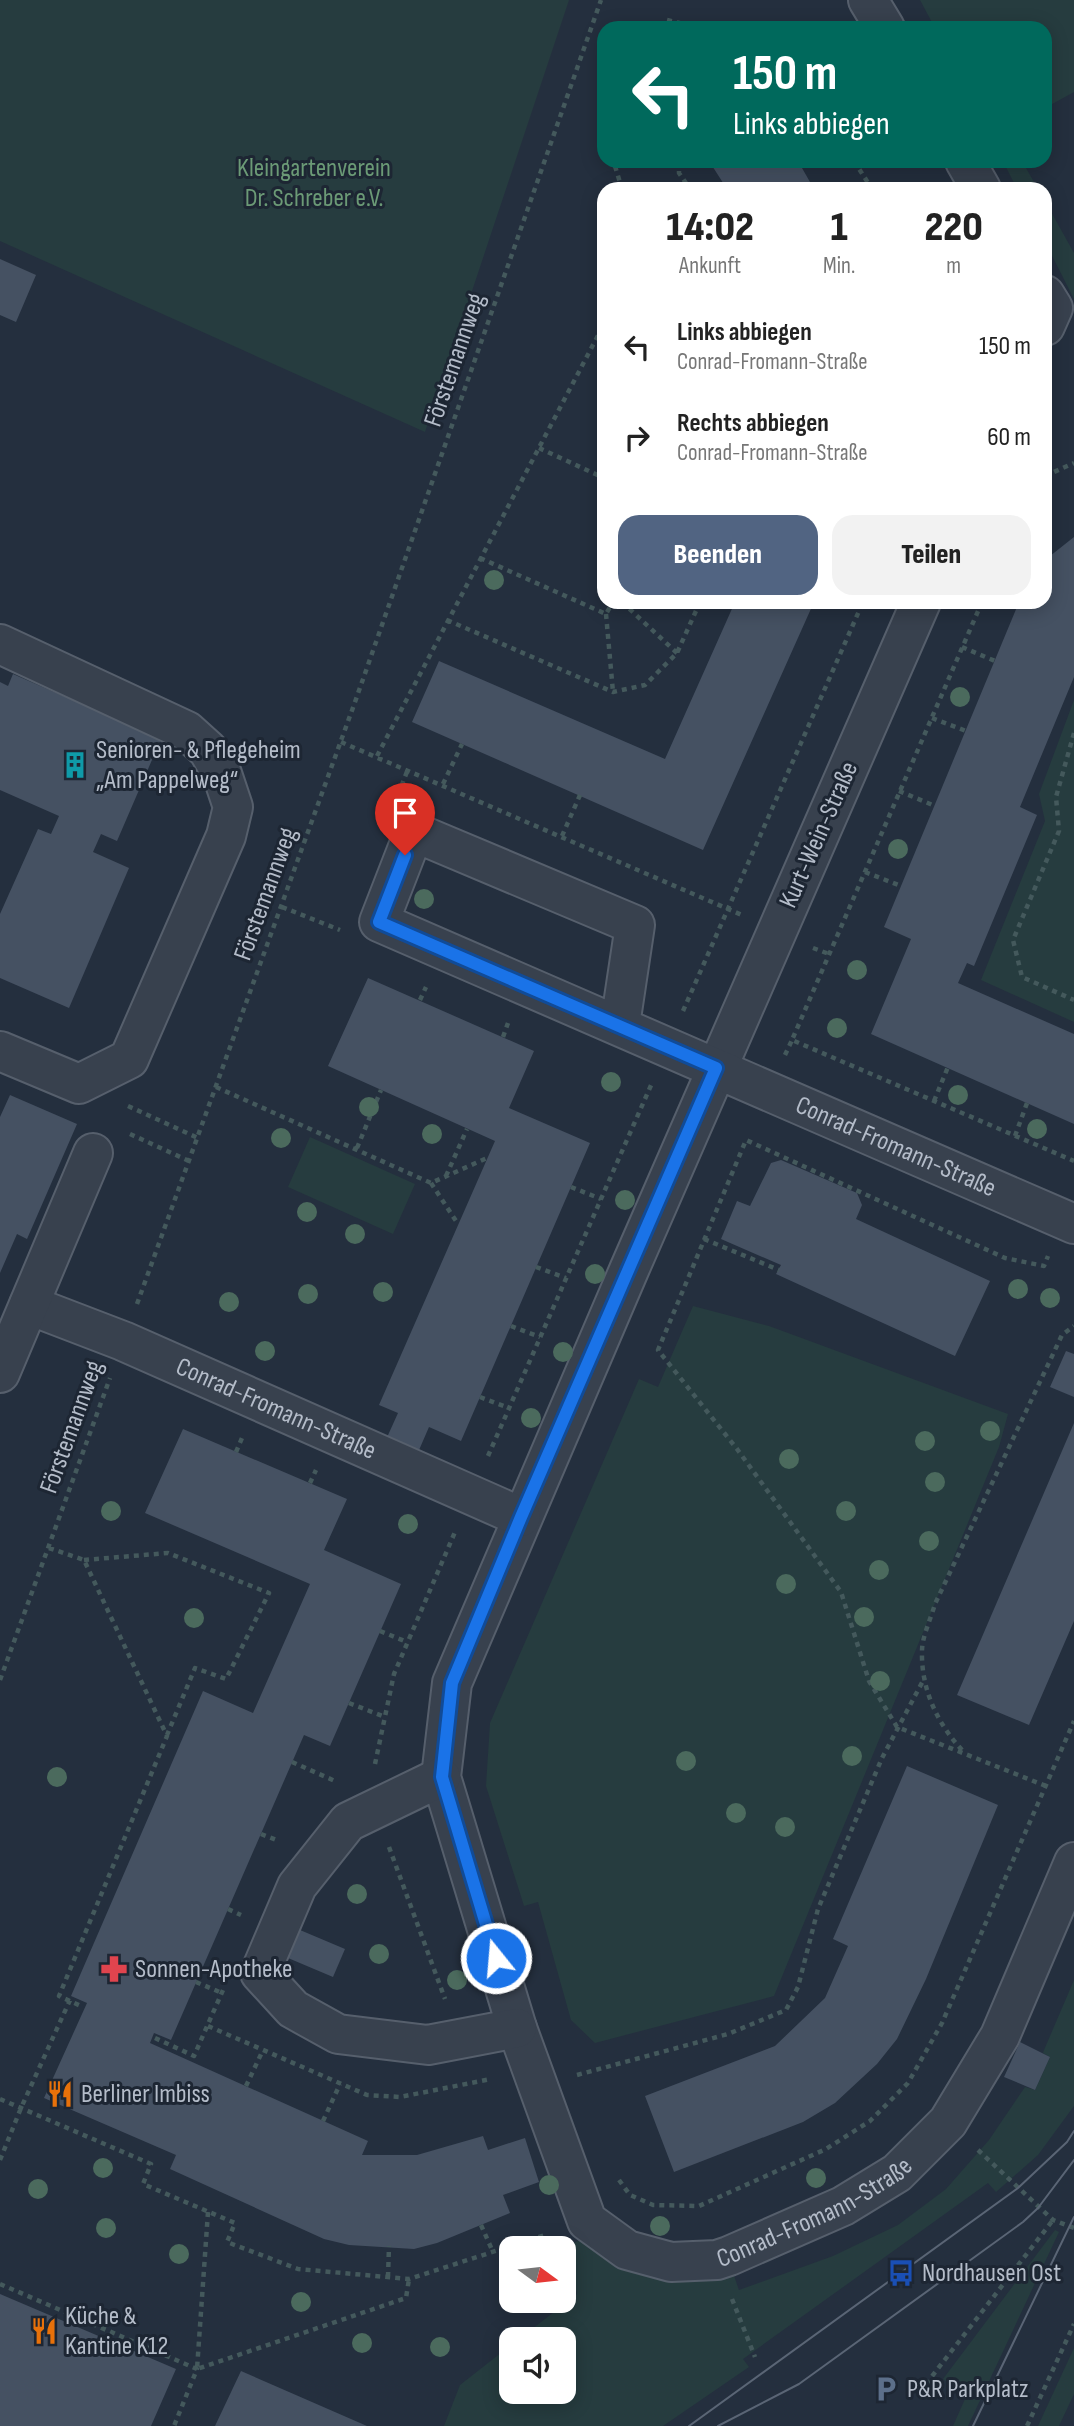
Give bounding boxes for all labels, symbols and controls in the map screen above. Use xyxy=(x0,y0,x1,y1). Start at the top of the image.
text: 150 m xyxy=(733,45,837,104)
icon: left xyxy=(618,49,709,140)
text: Links abbiegen xyxy=(733,105,890,144)
park label: Kleingartenverein Dr. Schreber e.V. xyxy=(237,153,391,214)
text: 14:02 xyxy=(666,202,754,253)
text: 1 xyxy=(831,202,848,253)
text: 220 xyxy=(924,202,983,253)
text: Ankunft xyxy=(679,252,741,280)
text: Min. xyxy=(823,252,855,280)
text: m xyxy=(946,252,961,280)
street label: Förstemannweg xyxy=(418,289,492,431)
text: Links abbiegen xyxy=(677,317,812,348)
icon: left xyxy=(618,328,656,366)
text: 150 m xyxy=(979,331,1031,362)
text: Conrad-Fromann-Straße xyxy=(677,348,867,376)
text: Rechts abbiegen xyxy=(677,408,829,439)
icon: right xyxy=(618,419,656,457)
text: 60 m xyxy=(987,422,1031,453)
text: Conrad-Fromann-Straße xyxy=(677,439,867,467)
button: Beenden xyxy=(618,515,818,595)
button: Teilen xyxy=(832,515,1031,595)
place label: Senioren- & Pflegeheim „Am Pappelweg“ xyxy=(96,735,301,796)
building icon: Senioren- & Pflegeheim „Am Pappelweg“ xyxy=(60,750,90,780)
street label: Kurt-Wein-Straße xyxy=(773,757,865,913)
pin xyxy=(375,783,435,855)
icon: arrive xyxy=(386,794,424,832)
street label: Förstemannweg xyxy=(228,823,304,965)
street label: Conrad-Fromann-Straße xyxy=(791,1089,1001,1204)
street label: Conrad-Fromann-Straße xyxy=(171,1351,381,1466)
street label: Förstemannweg xyxy=(34,1356,110,1498)
position arrow xyxy=(459,1921,533,1995)
pharmacy icon: Sonnen-Apotheke xyxy=(99,1954,129,1984)
place label: Sonnen-Apotheke xyxy=(135,1954,292,1985)
restaurant icon: Berliner Imbiss xyxy=(45,2079,75,2109)
place label: Berliner Imbiss xyxy=(81,2079,210,2110)
street label: Conrad-Fromann-Straße xyxy=(713,2151,919,2274)
north arrow xyxy=(499,2236,576,2314)
map controls xyxy=(499,2236,576,2404)
bus stop icon: Nordhausen Ost xyxy=(886,2258,916,2288)
place label: Nordhausen Ost xyxy=(922,2258,1061,2289)
place label: Küche & Kantine K12 xyxy=(65,2301,168,2362)
restaurant icon: Küche & Kantine K12 xyxy=(29,2316,59,2346)
button: sound xyxy=(499,2327,576,2404)
parking icon: P&R Parkplatz xyxy=(871,2374,901,2404)
place label: P&R Parkplatz xyxy=(907,2374,1028,2405)

